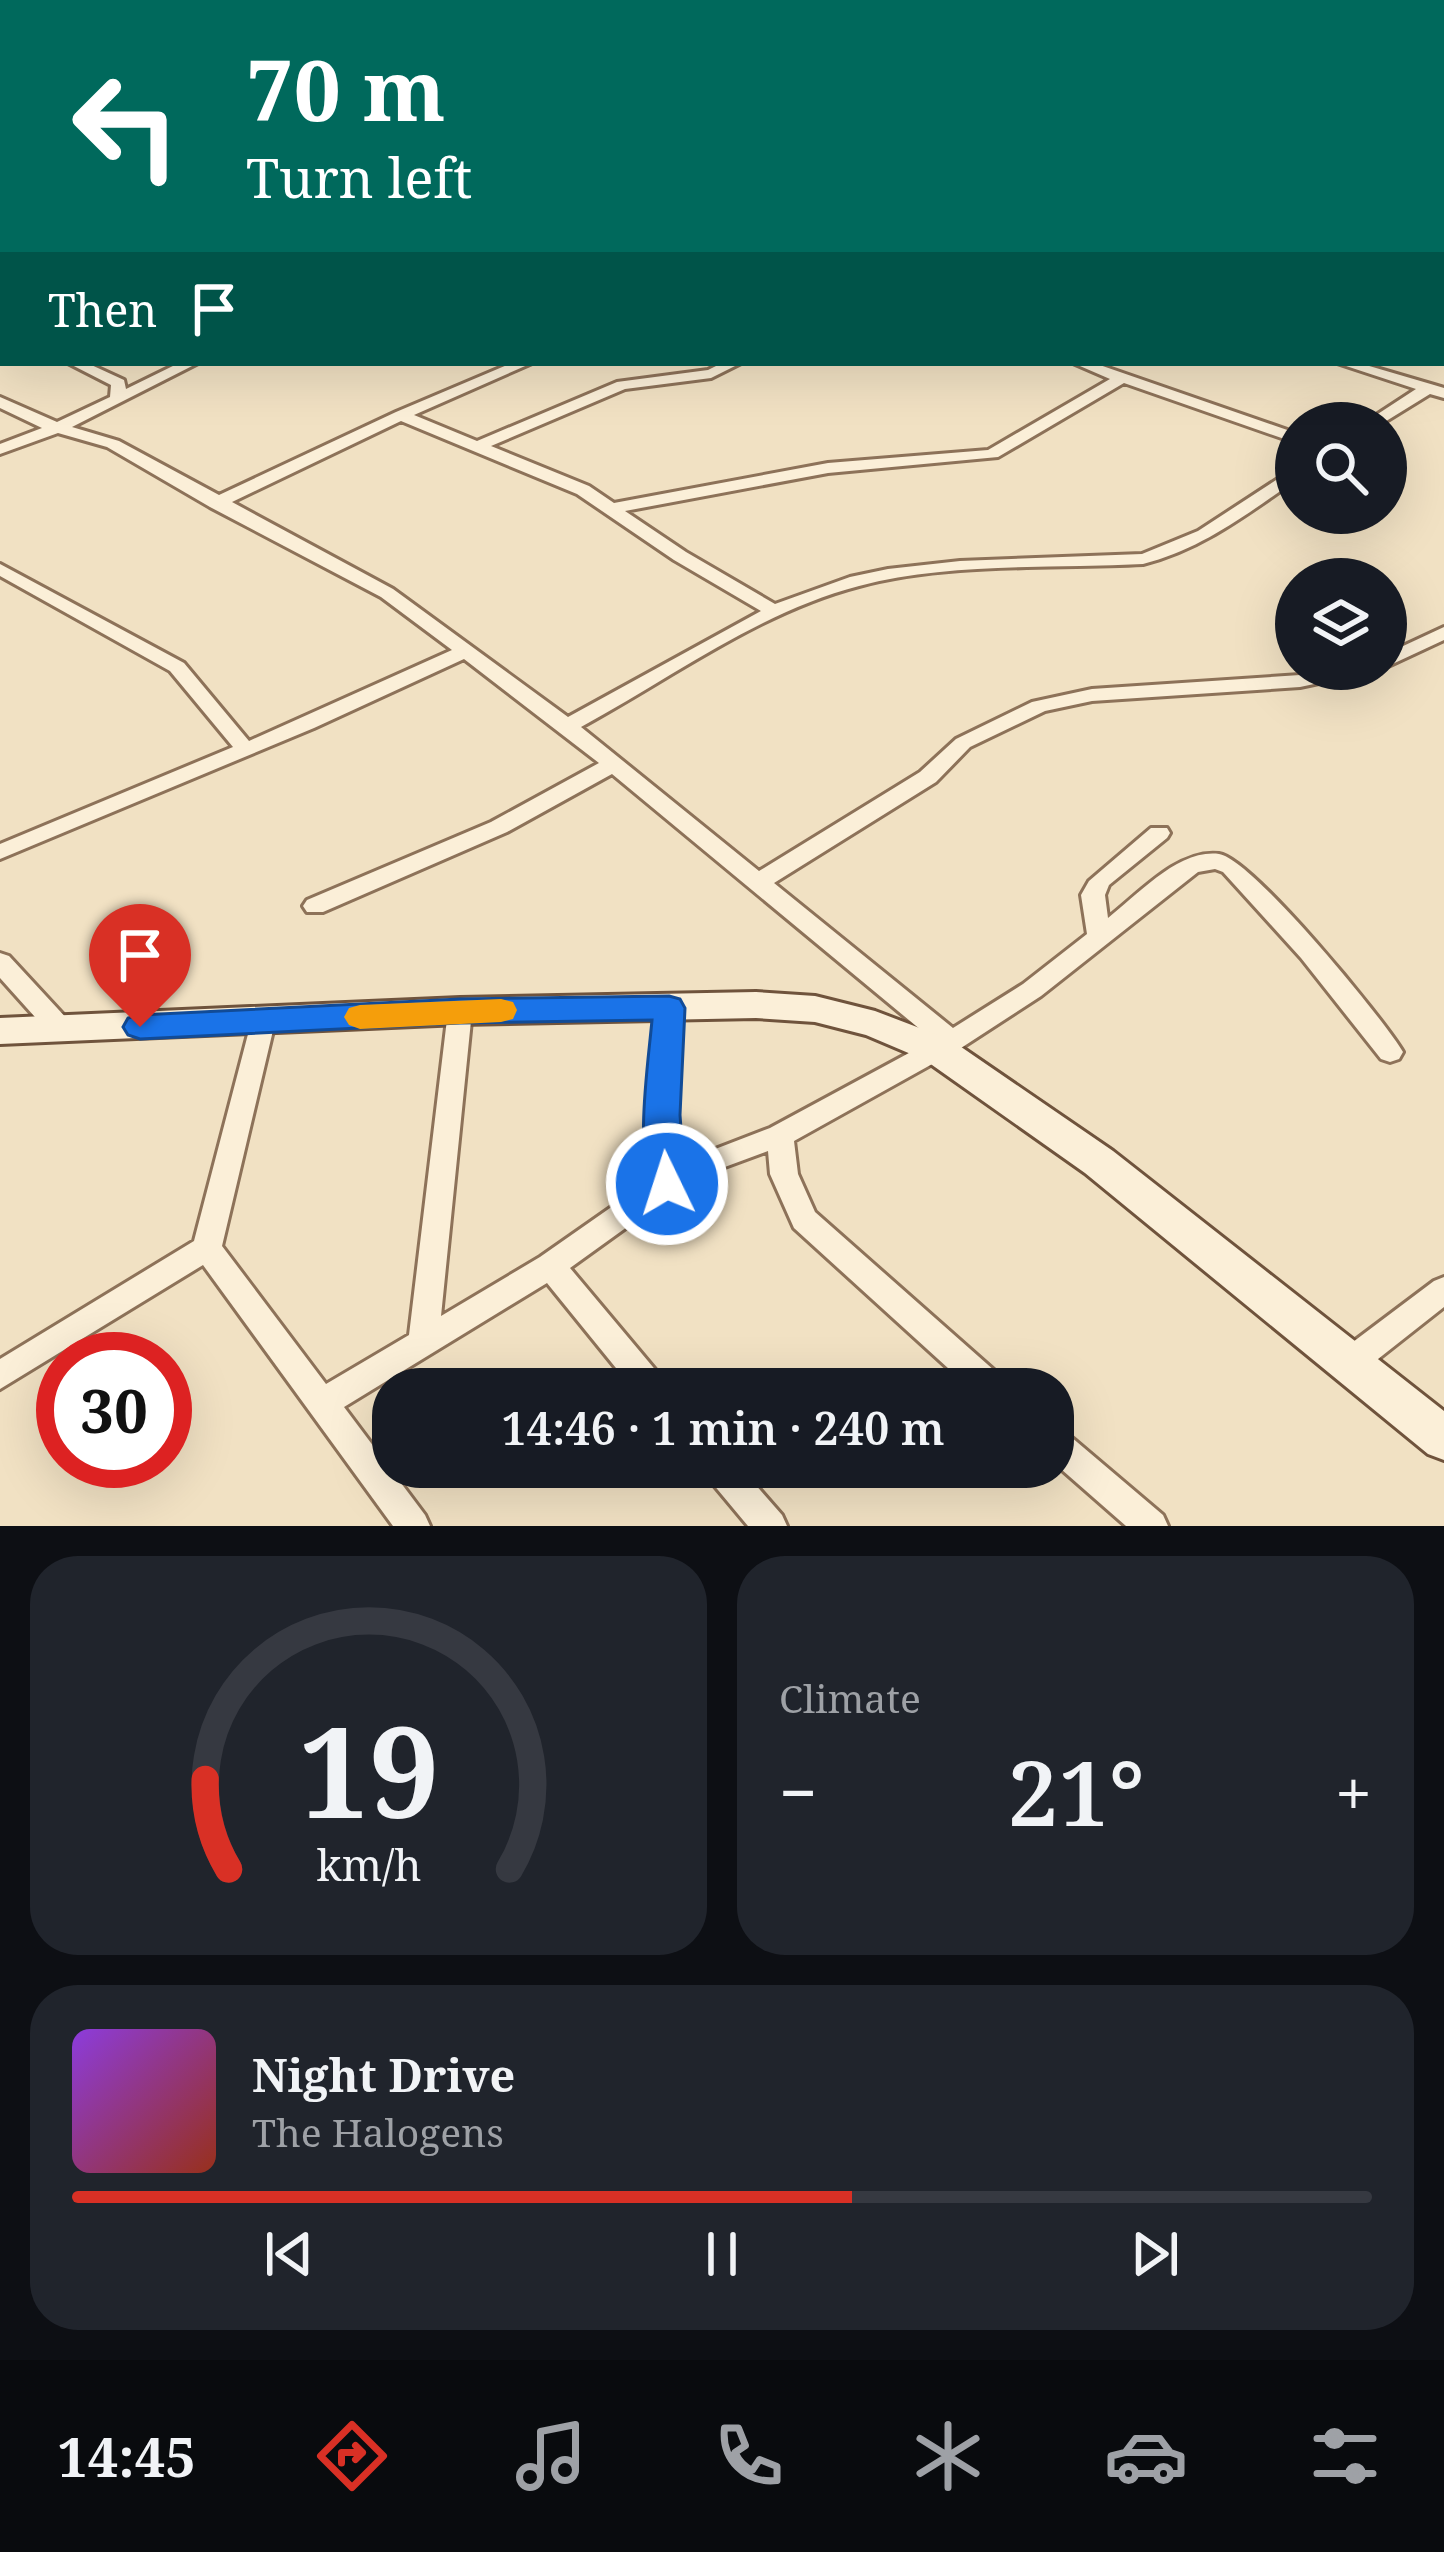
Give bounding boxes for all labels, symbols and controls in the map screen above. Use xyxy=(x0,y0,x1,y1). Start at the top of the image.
text: 70 m xyxy=(246,31,446,146)
icon: left xyxy=(48,48,204,204)
text: Turn left xyxy=(246,140,472,214)
icon: arrive xyxy=(181,276,247,342)
text: Then xyxy=(48,279,157,340)
map controls xyxy=(1275,402,1407,690)
button: search xyxy=(1275,402,1407,534)
button: layers xyxy=(1275,558,1407,690)
pin xyxy=(89,904,191,1027)
icon: arrive xyxy=(107,922,173,988)
position arrow xyxy=(604,1121,730,1247)
speed limit sign: 30 xyxy=(36,1332,192,1488)
text: 14:46 · 1 min · 240 m xyxy=(501,1397,945,1458)
text: Climate xyxy=(779,1671,921,1724)
text: 19 xyxy=(298,1685,439,1855)
text: 21° xyxy=(1007,1730,1145,1852)
text: − xyxy=(779,1746,817,1836)
text: + xyxy=(1335,1746,1372,1836)
text: km/h xyxy=(316,1834,421,1893)
text: Night Drive xyxy=(252,2044,515,2105)
text: The Halogens xyxy=(252,2105,504,2158)
icon: previous xyxy=(256,2221,322,2287)
icon: pause xyxy=(689,2221,755,2287)
icon: next xyxy=(1122,2221,1188,2287)
icon: directions xyxy=(310,2414,394,2498)
icon: music xyxy=(509,2414,593,2498)
icon: phone xyxy=(707,2414,791,2498)
icon: climate xyxy=(906,2414,990,2498)
icon: car xyxy=(1104,2414,1188,2498)
icon: filters xyxy=(1303,2414,1387,2498)
text: 14:45 xyxy=(57,2419,196,2493)

